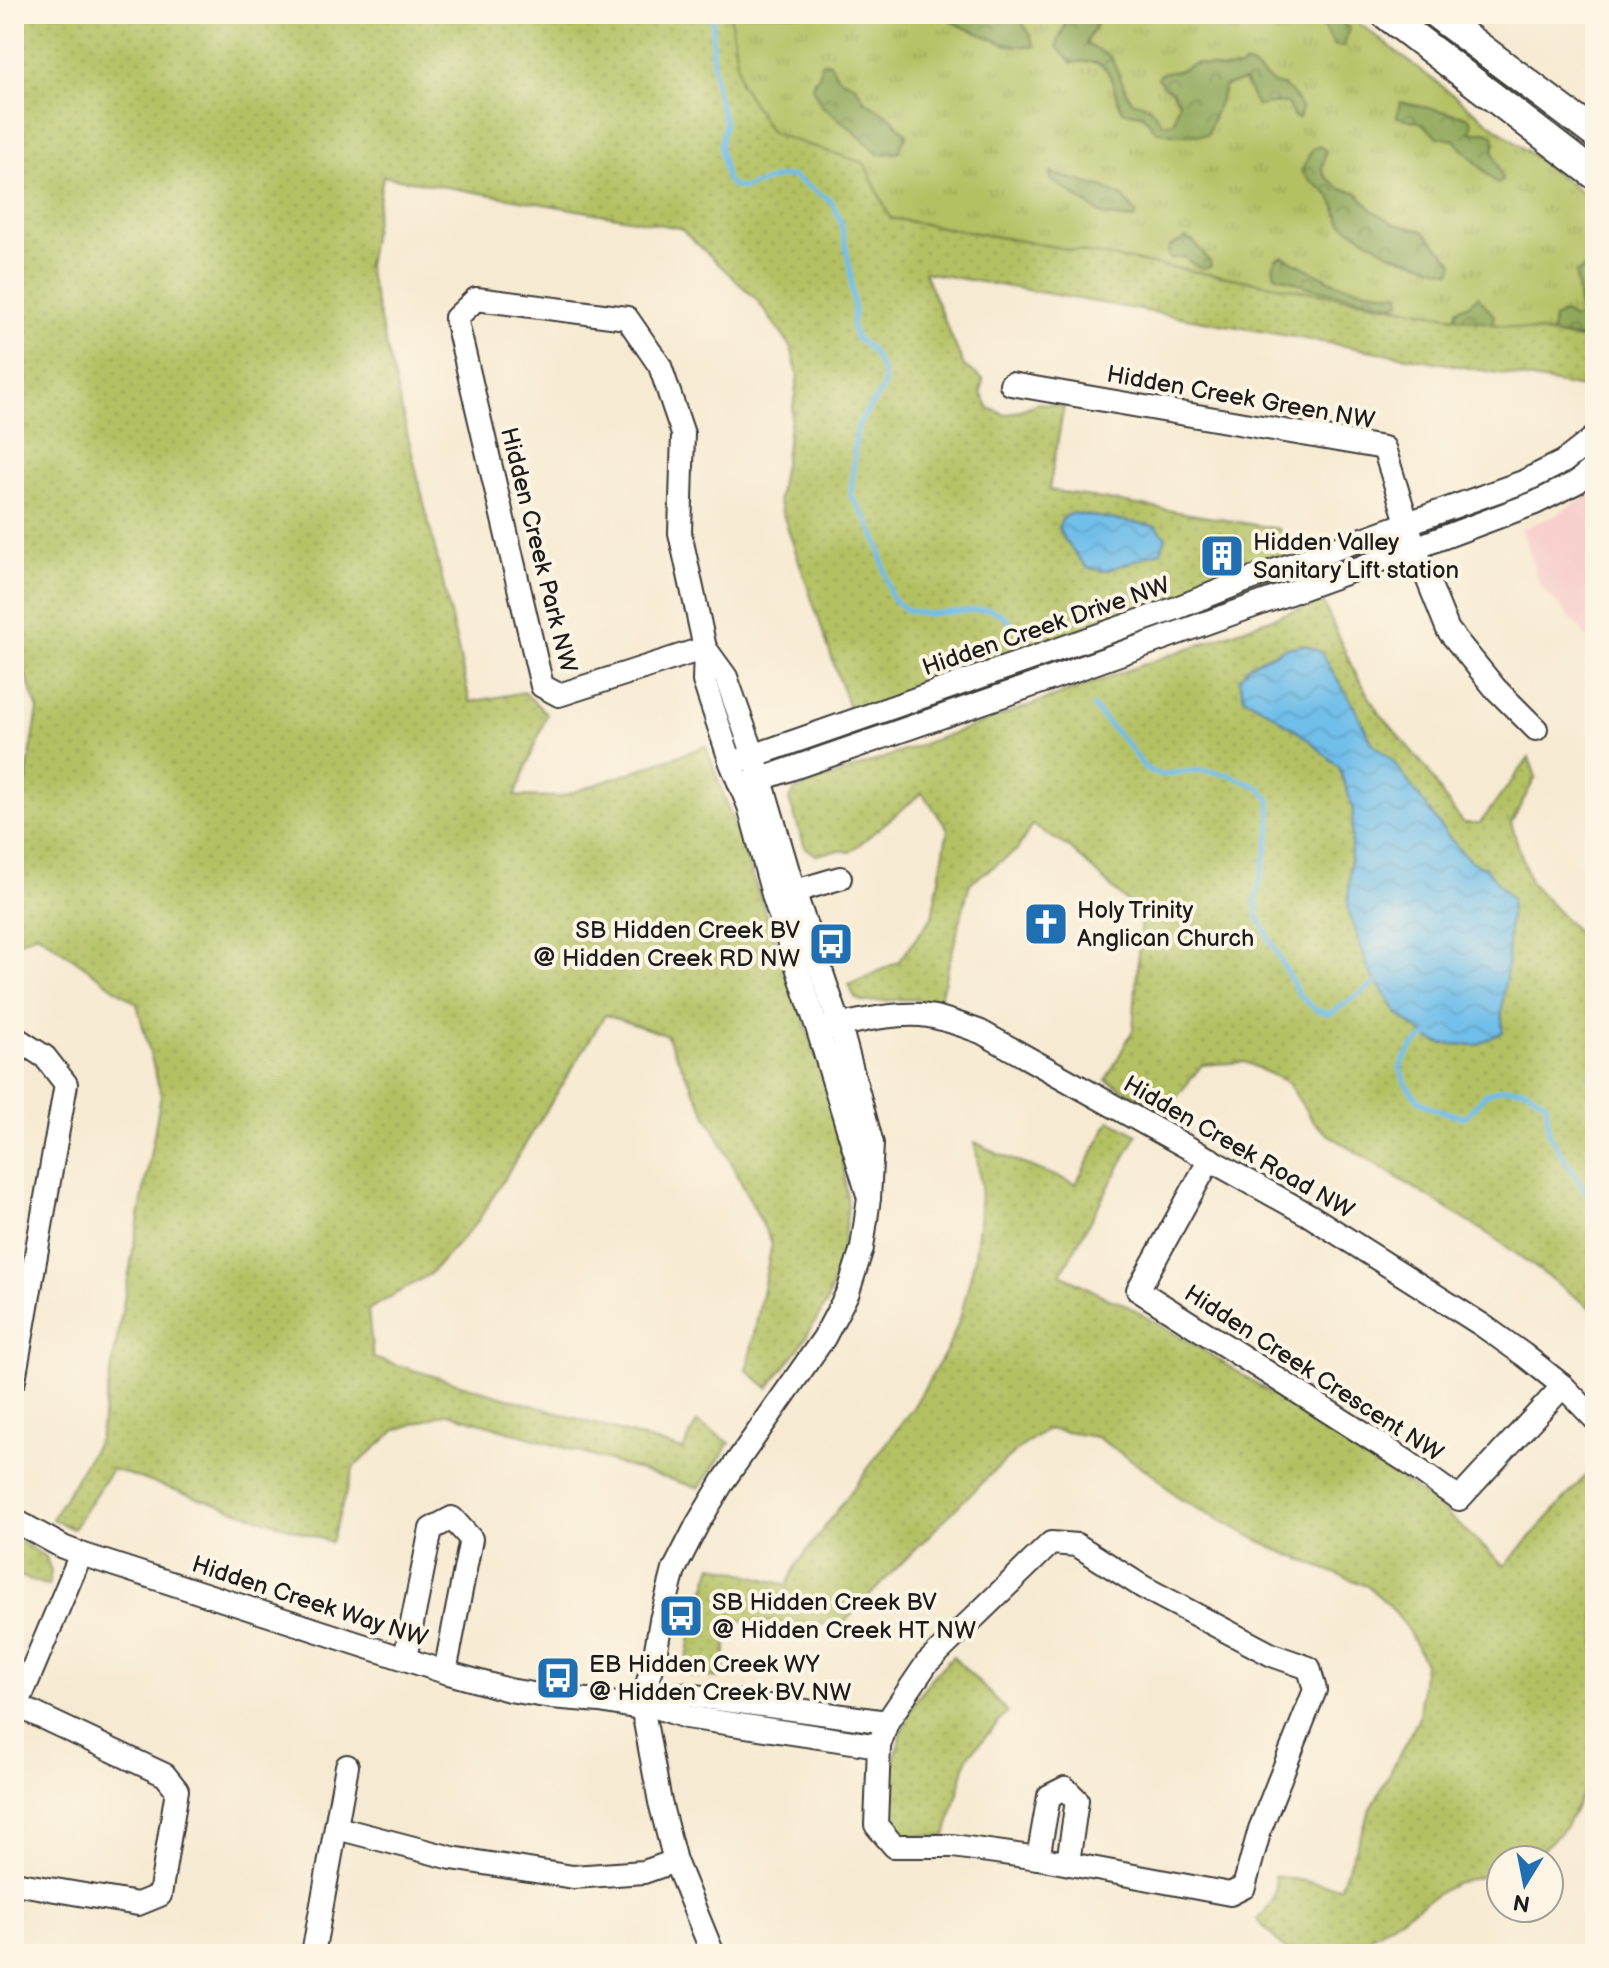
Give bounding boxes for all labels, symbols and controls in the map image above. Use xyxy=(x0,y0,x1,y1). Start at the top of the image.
street label: Hidden Creek Green NW xyxy=(1105,360,1377,435)
street label: Hidden Creek Park NW xyxy=(494,425,583,676)
place label: Hidden Valley Sanitary Lift station xyxy=(1253,528,1459,585)
building icon: Hidden Valley Sanitary Lift station xyxy=(1198,532,1246,580)
street label: Hidden Creek Drive NW xyxy=(919,570,1174,682)
place label: Holy Trinity Anglican Church xyxy=(1077,896,1254,953)
church icon: Holy Trinity Anglican Church xyxy=(1022,900,1070,948)
place label: SB Hidden Creek BV @ Hidden Creek RD NW xyxy=(533,916,800,973)
bus stop icon: SB Hidden Creek BV @ Hidden Creek RD NW xyxy=(807,920,855,968)
street label: Hidden Creek Road NW xyxy=(1118,1069,1359,1225)
street label: Hidden Creek Crescent NW xyxy=(1179,1279,1449,1468)
street label: Hidden Creek Way NW xyxy=(188,1550,431,1653)
place label: SB Hidden Creek BV @ Hidden Creek HT NW xyxy=(712,1588,976,1645)
bus stop icon: SB Hidden Creek BV @ Hidden Creek HT NW xyxy=(657,1592,705,1640)
place label: EB Hidden Creek WY @ Hidden Creek BV NW xyxy=(589,1650,852,1707)
bus stop icon: EB Hidden Creek WY @ Hidden Creek BV NW xyxy=(534,1654,582,1702)
north arrow xyxy=(1485,1844,1565,1924)
text: N xyxy=(1511,1887,1532,1917)

